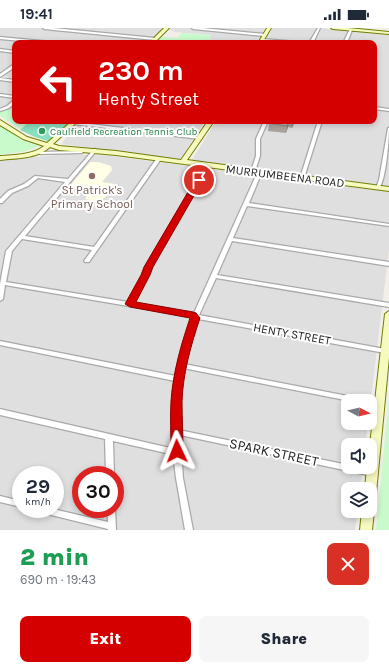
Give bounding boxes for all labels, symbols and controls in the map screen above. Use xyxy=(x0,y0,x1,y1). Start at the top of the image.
text: 19:41 xyxy=(20,5,53,23)
text: 230 m xyxy=(98,54,184,87)
icon: left xyxy=(32,56,84,108)
text: Henty Street xyxy=(98,88,199,110)
marker: Caulfield Recreation Tennis Club xyxy=(37,126,47,136)
place label: Caulfield Recreation Tennis Club xyxy=(50,126,197,138)
street label: MURRUMBEENA ROAD xyxy=(225,162,345,190)
pin xyxy=(182,163,216,197)
icon: arrive xyxy=(188,169,210,191)
marker: St Patrick's Primary School xyxy=(87,171,97,181)
place label: St Patrick's Primary School xyxy=(51,183,133,211)
street label: HENTY STREET xyxy=(252,320,332,348)
north arrow xyxy=(341,394,377,430)
map controls xyxy=(341,394,377,518)
position arrow xyxy=(156,430,198,472)
street label: SPARK STREET xyxy=(228,435,320,470)
button: sound xyxy=(341,438,377,474)
speed limit sign: 30 xyxy=(72,466,124,518)
text: 29 xyxy=(26,475,50,498)
button: layers xyxy=(341,482,377,518)
text: km/h xyxy=(25,496,51,508)
text: 2 min xyxy=(20,543,89,571)
button: close xyxy=(327,543,369,585)
text: 690 m · 19:43 xyxy=(20,572,96,587)
button: Exit xyxy=(20,616,191,662)
button: Share xyxy=(199,616,369,662)

